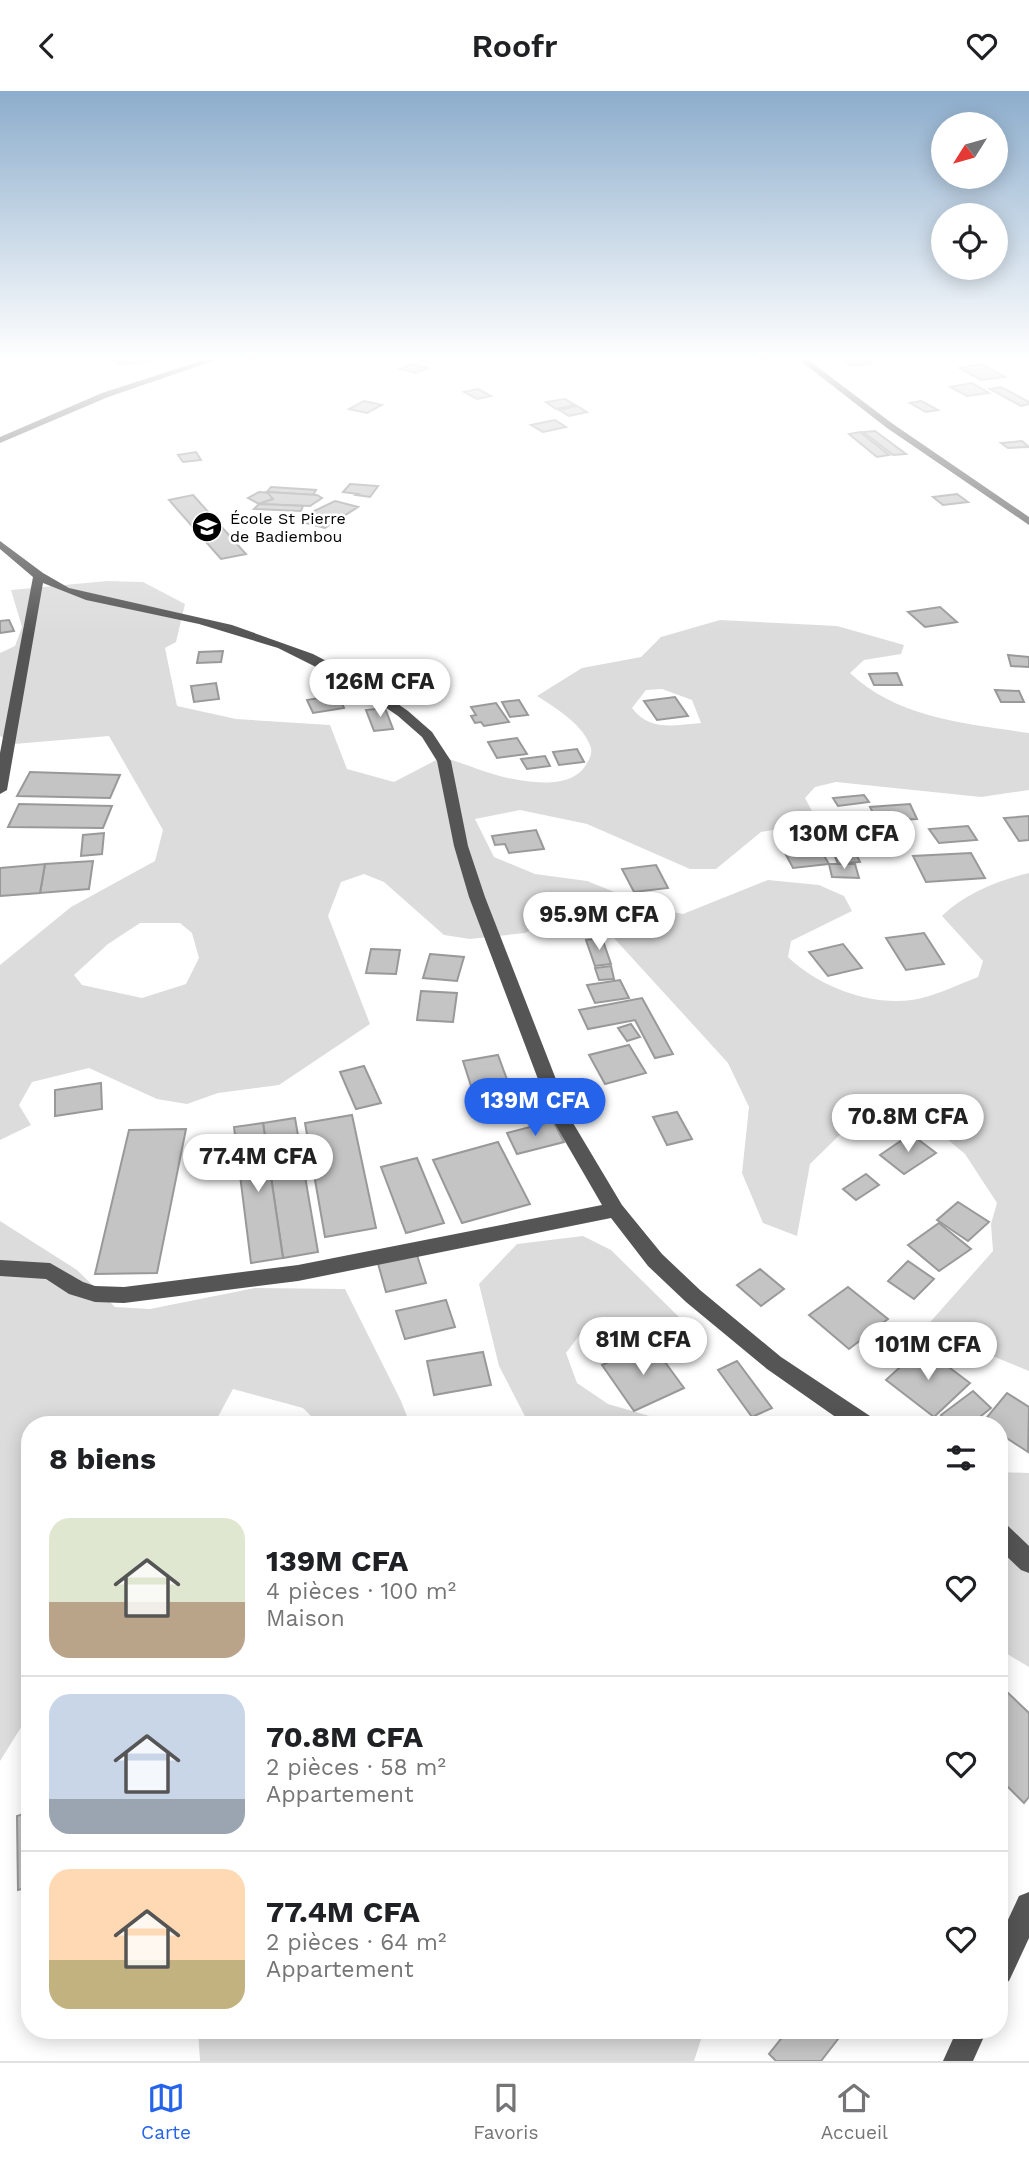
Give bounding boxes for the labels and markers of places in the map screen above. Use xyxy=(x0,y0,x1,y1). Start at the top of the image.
place label: École St Pierre de Badiembou xyxy=(230,509,346,546)
school or university icon: École St Pierre de Badiembou xyxy=(190,510,224,544)
pin: 126M CFA xyxy=(308,659,452,719)
pin: 130M CFA xyxy=(772,811,916,871)
pin: 95.9M CFA xyxy=(519,893,679,952)
pin: 139M CFA xyxy=(463,1079,607,1138)
pin: 70.8M CFA xyxy=(828,1095,988,1154)
pin: 77.4M CFA xyxy=(178,1135,338,1194)
pin: 81M CFA xyxy=(578,1317,708,1377)
pin: 101M CFA xyxy=(856,1323,1000,1382)

